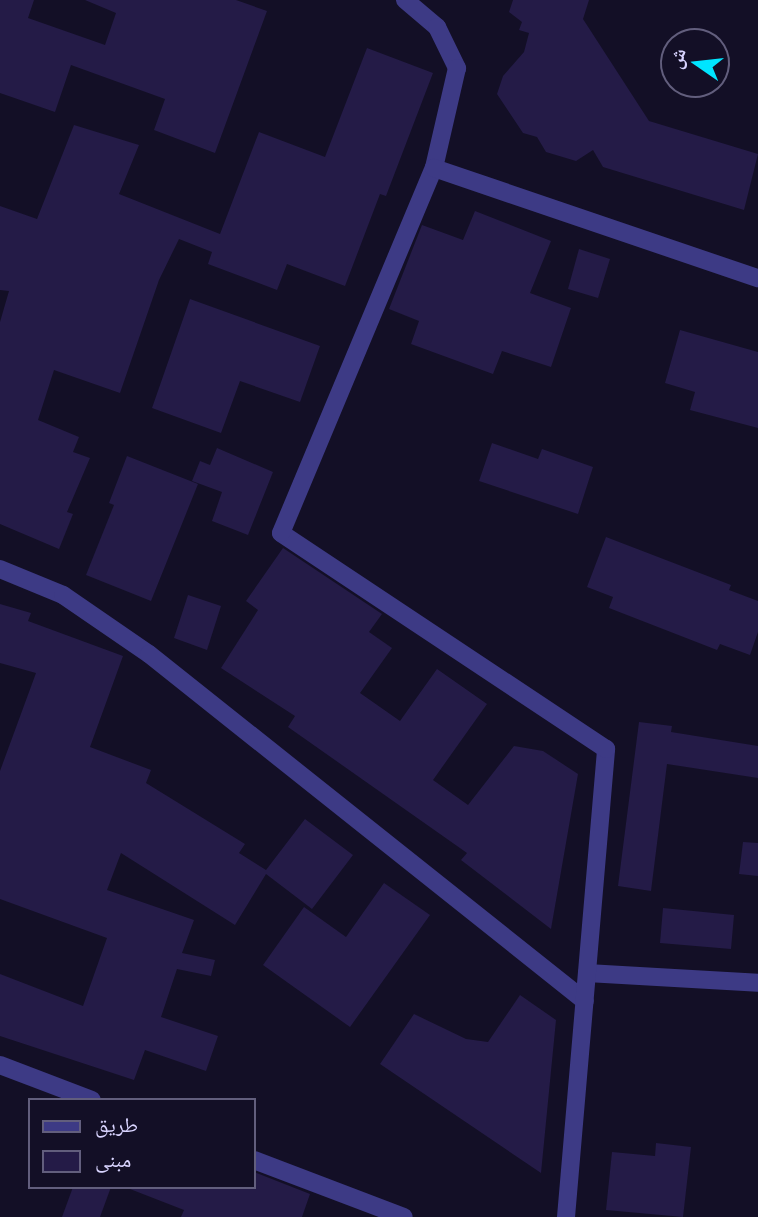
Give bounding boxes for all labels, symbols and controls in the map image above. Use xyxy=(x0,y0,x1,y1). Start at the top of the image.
north arrow xyxy=(660,28,730,98)
text: ش xyxy=(660,45,693,72)
legend xyxy=(28,1098,256,1189)
text: طريق xyxy=(95,1108,138,1140)
text: مبنى xyxy=(95,1143,131,1175)

